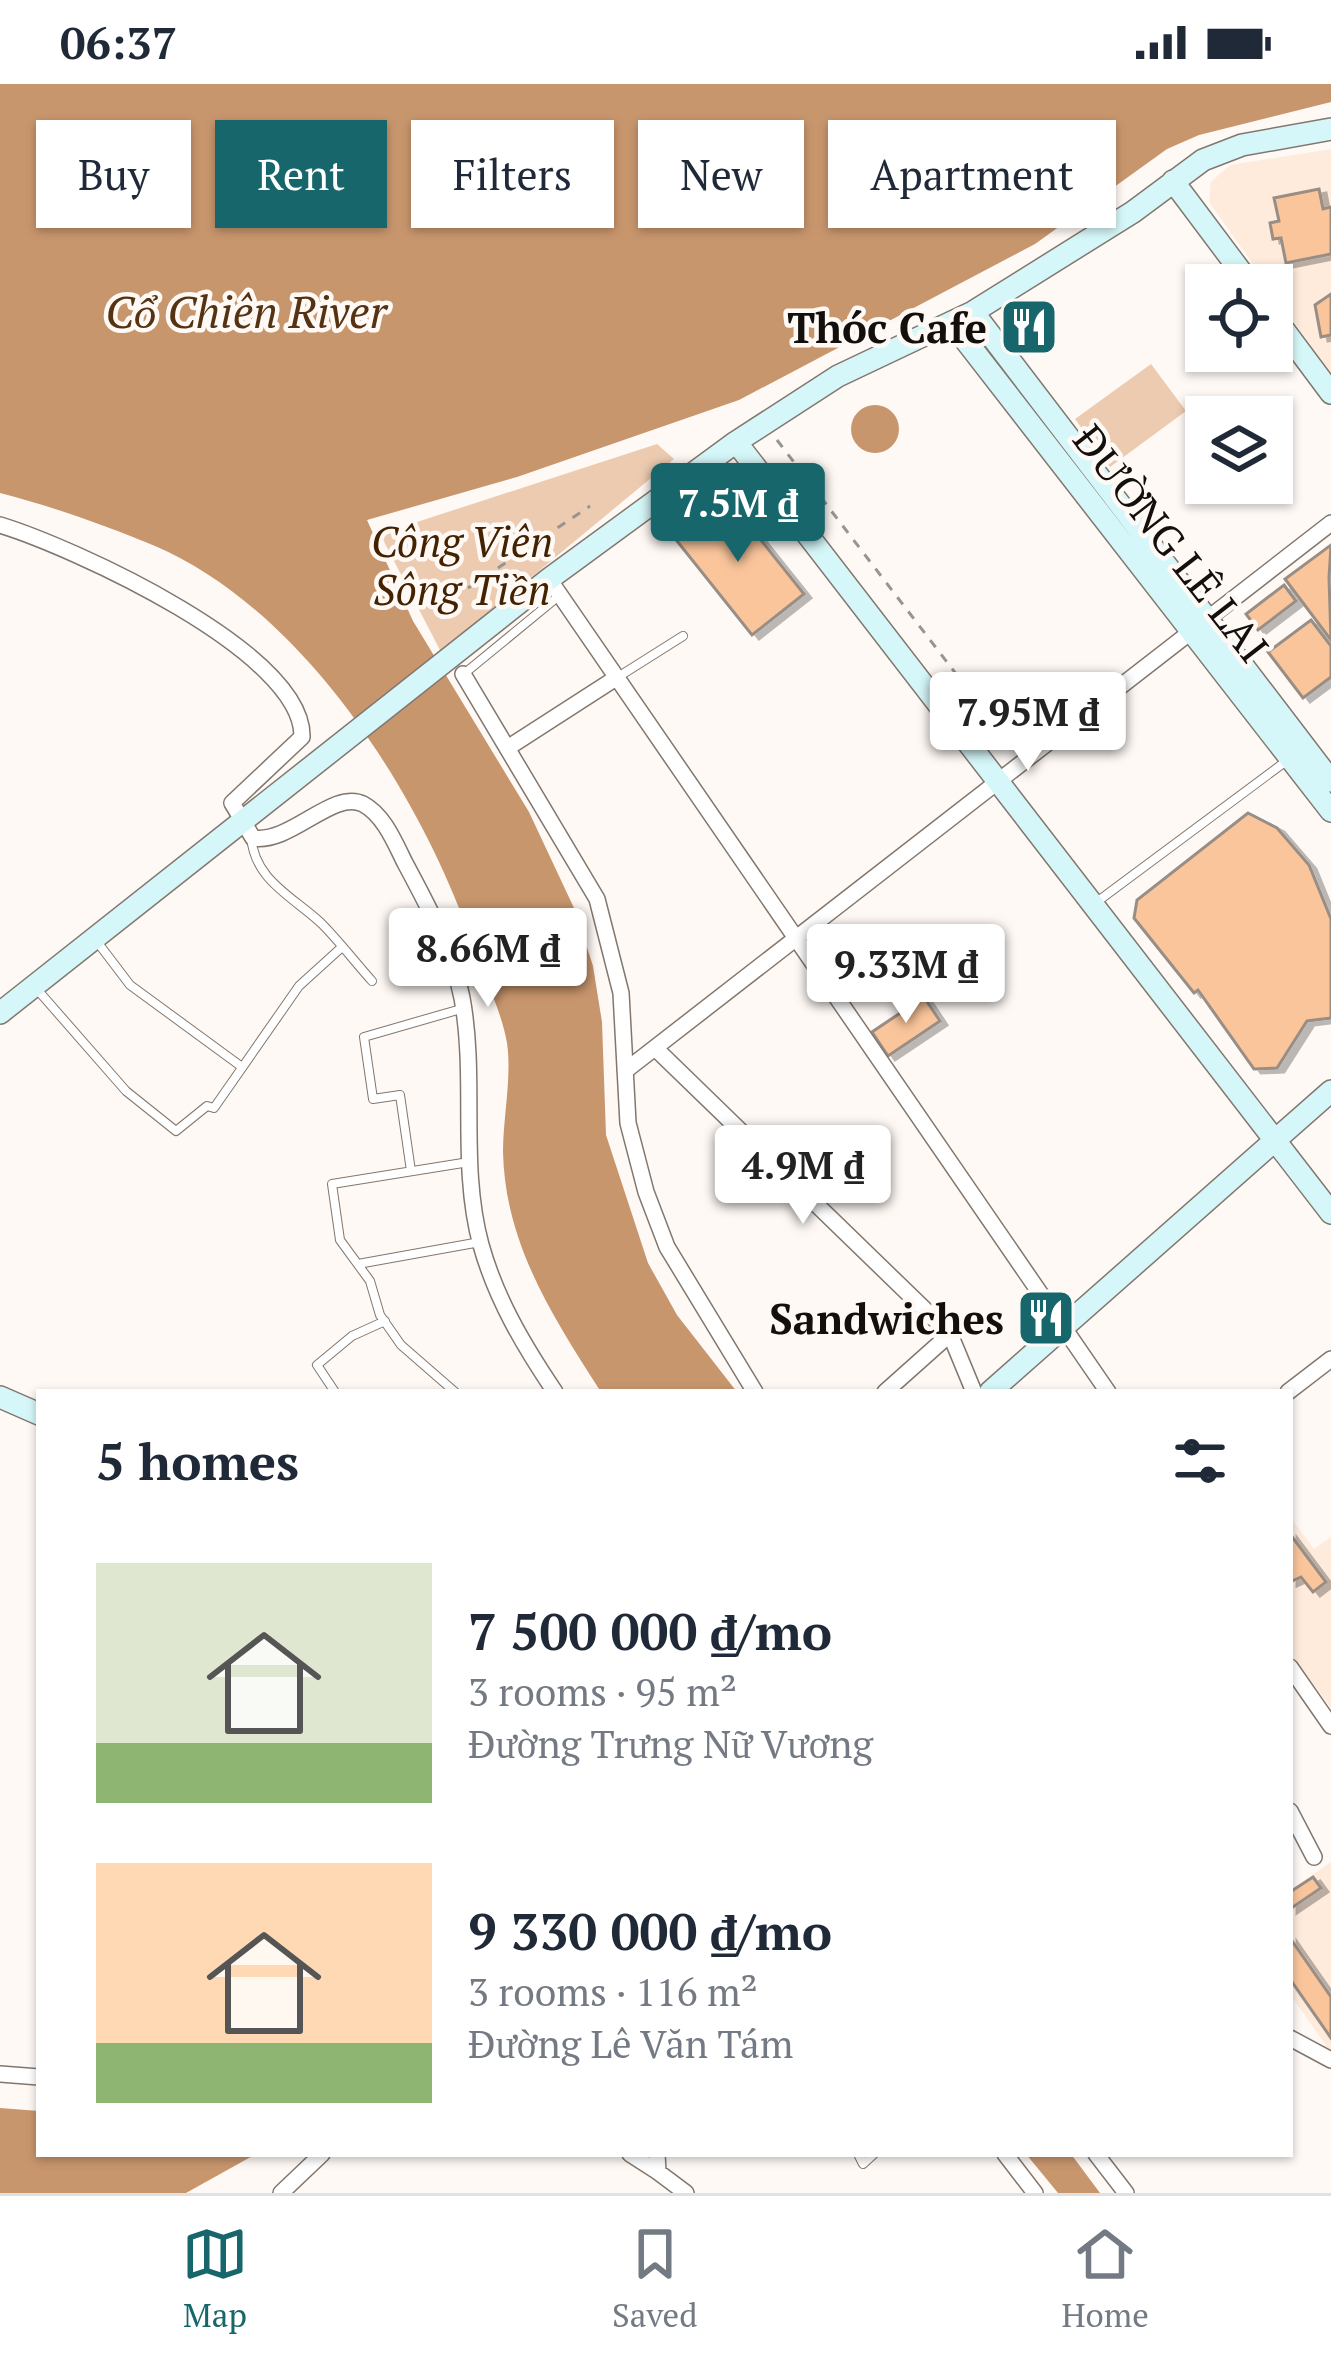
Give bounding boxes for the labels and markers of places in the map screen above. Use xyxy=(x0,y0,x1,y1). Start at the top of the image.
restaurant icon: Thóc Cafe xyxy=(998,296,1060,358)
place label: Thóc Cafe xyxy=(787,299,987,355)
pin: 7.5M ₫ xyxy=(640,463,836,565)
pin: 7.95M ₫ xyxy=(917,672,1139,774)
pin: 8.66M ₫ xyxy=(377,908,599,1010)
pin: 9.33M ₫ xyxy=(795,924,1017,1026)
pin: 4.9M ₫ xyxy=(705,1125,901,1227)
restaurant icon: Sandwiches xyxy=(1015,1287,1077,1349)
place label: Sandwiches xyxy=(769,1290,1004,1346)

